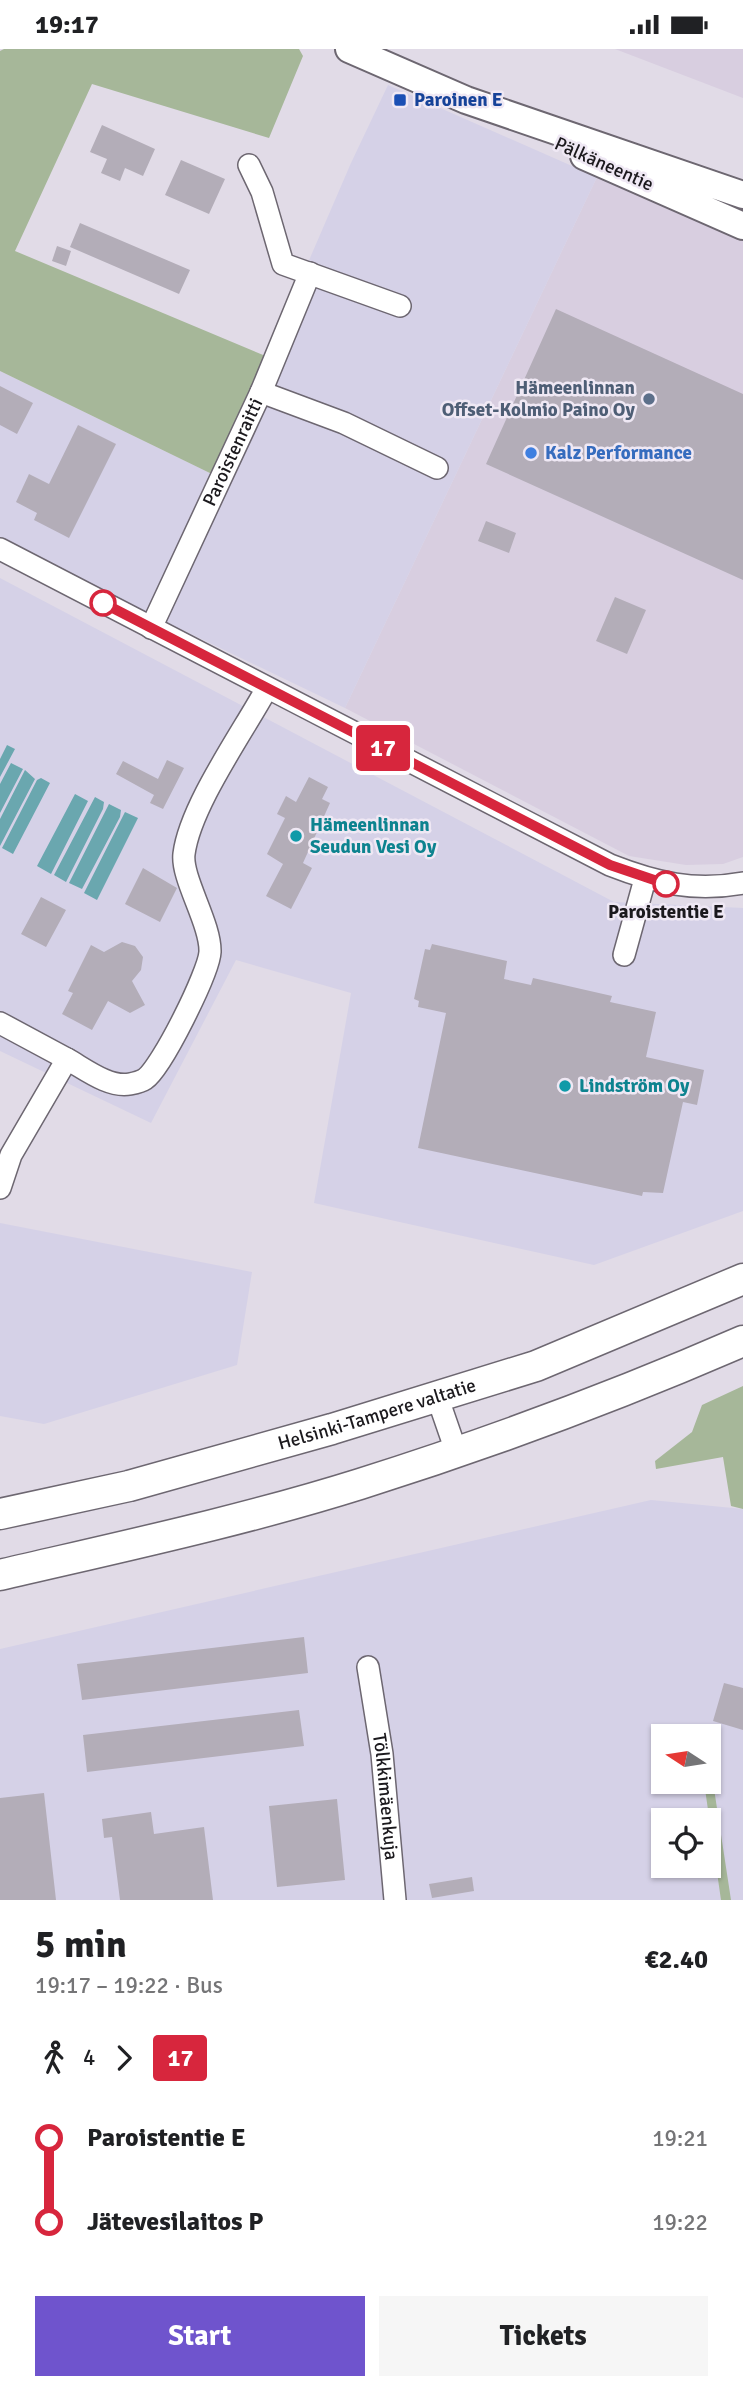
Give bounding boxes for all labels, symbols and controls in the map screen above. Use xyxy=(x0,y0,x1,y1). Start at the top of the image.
text: 19:17 xyxy=(35,9,99,41)
place label: Paroinen E xyxy=(414,88,503,112)
marker: Paroinen E xyxy=(392,92,408,108)
street label: Pälkäneentie xyxy=(551,131,657,197)
place label: Hämeenlinnan Offset-Kolmio Paino Oy xyxy=(442,376,636,422)
marker: Hämeenlinnan Offset-Kolmio Paino Oy xyxy=(641,391,657,407)
street label: Paroistenraitti xyxy=(197,394,268,510)
place label: Kalz Performance xyxy=(545,441,692,465)
marker: Kalz Performance xyxy=(523,445,539,461)
unlabelled marker xyxy=(90,590,116,616)
line badge: 17 xyxy=(352,725,414,771)
text: 17 xyxy=(370,733,396,763)
place label: Hämeenlinnan Seudun Vesi Oy xyxy=(310,813,437,859)
marker: Hämeenlinnan Seudun Vesi Oy xyxy=(288,828,304,844)
marker: Paroistentie E xyxy=(653,871,679,897)
place label: Paroistentie E xyxy=(608,900,724,924)
place label: Lindström Oy xyxy=(579,1074,690,1098)
marker: Lindström Oy xyxy=(557,1078,573,1094)
street label: Helsinki-Tampere valtatie xyxy=(275,1373,479,1456)
north arrow xyxy=(651,1724,721,1794)
map controls xyxy=(651,1724,721,1878)
street label: Tölkkimäenkuja xyxy=(367,1732,403,1861)
button: locate xyxy=(651,1808,721,1878)
text: 5 min xyxy=(35,1921,127,1968)
text: €2.40 xyxy=(644,1944,708,1976)
text: 19:17 – 19:22 · Bus xyxy=(35,1971,223,2000)
icon: walk xyxy=(35,2039,73,2077)
icon: forward xyxy=(105,2039,143,2077)
text: 4 xyxy=(83,2043,95,2072)
text: 17 xyxy=(167,2043,193,2073)
text: Paroistentie E xyxy=(87,2122,246,2154)
text: 19:21 xyxy=(652,2124,708,2153)
text: Jätevesilaitos P xyxy=(87,2206,264,2238)
text: 19:22 xyxy=(652,2208,708,2237)
button: Start xyxy=(35,2296,365,2376)
button: Tickets xyxy=(379,2296,708,2376)

